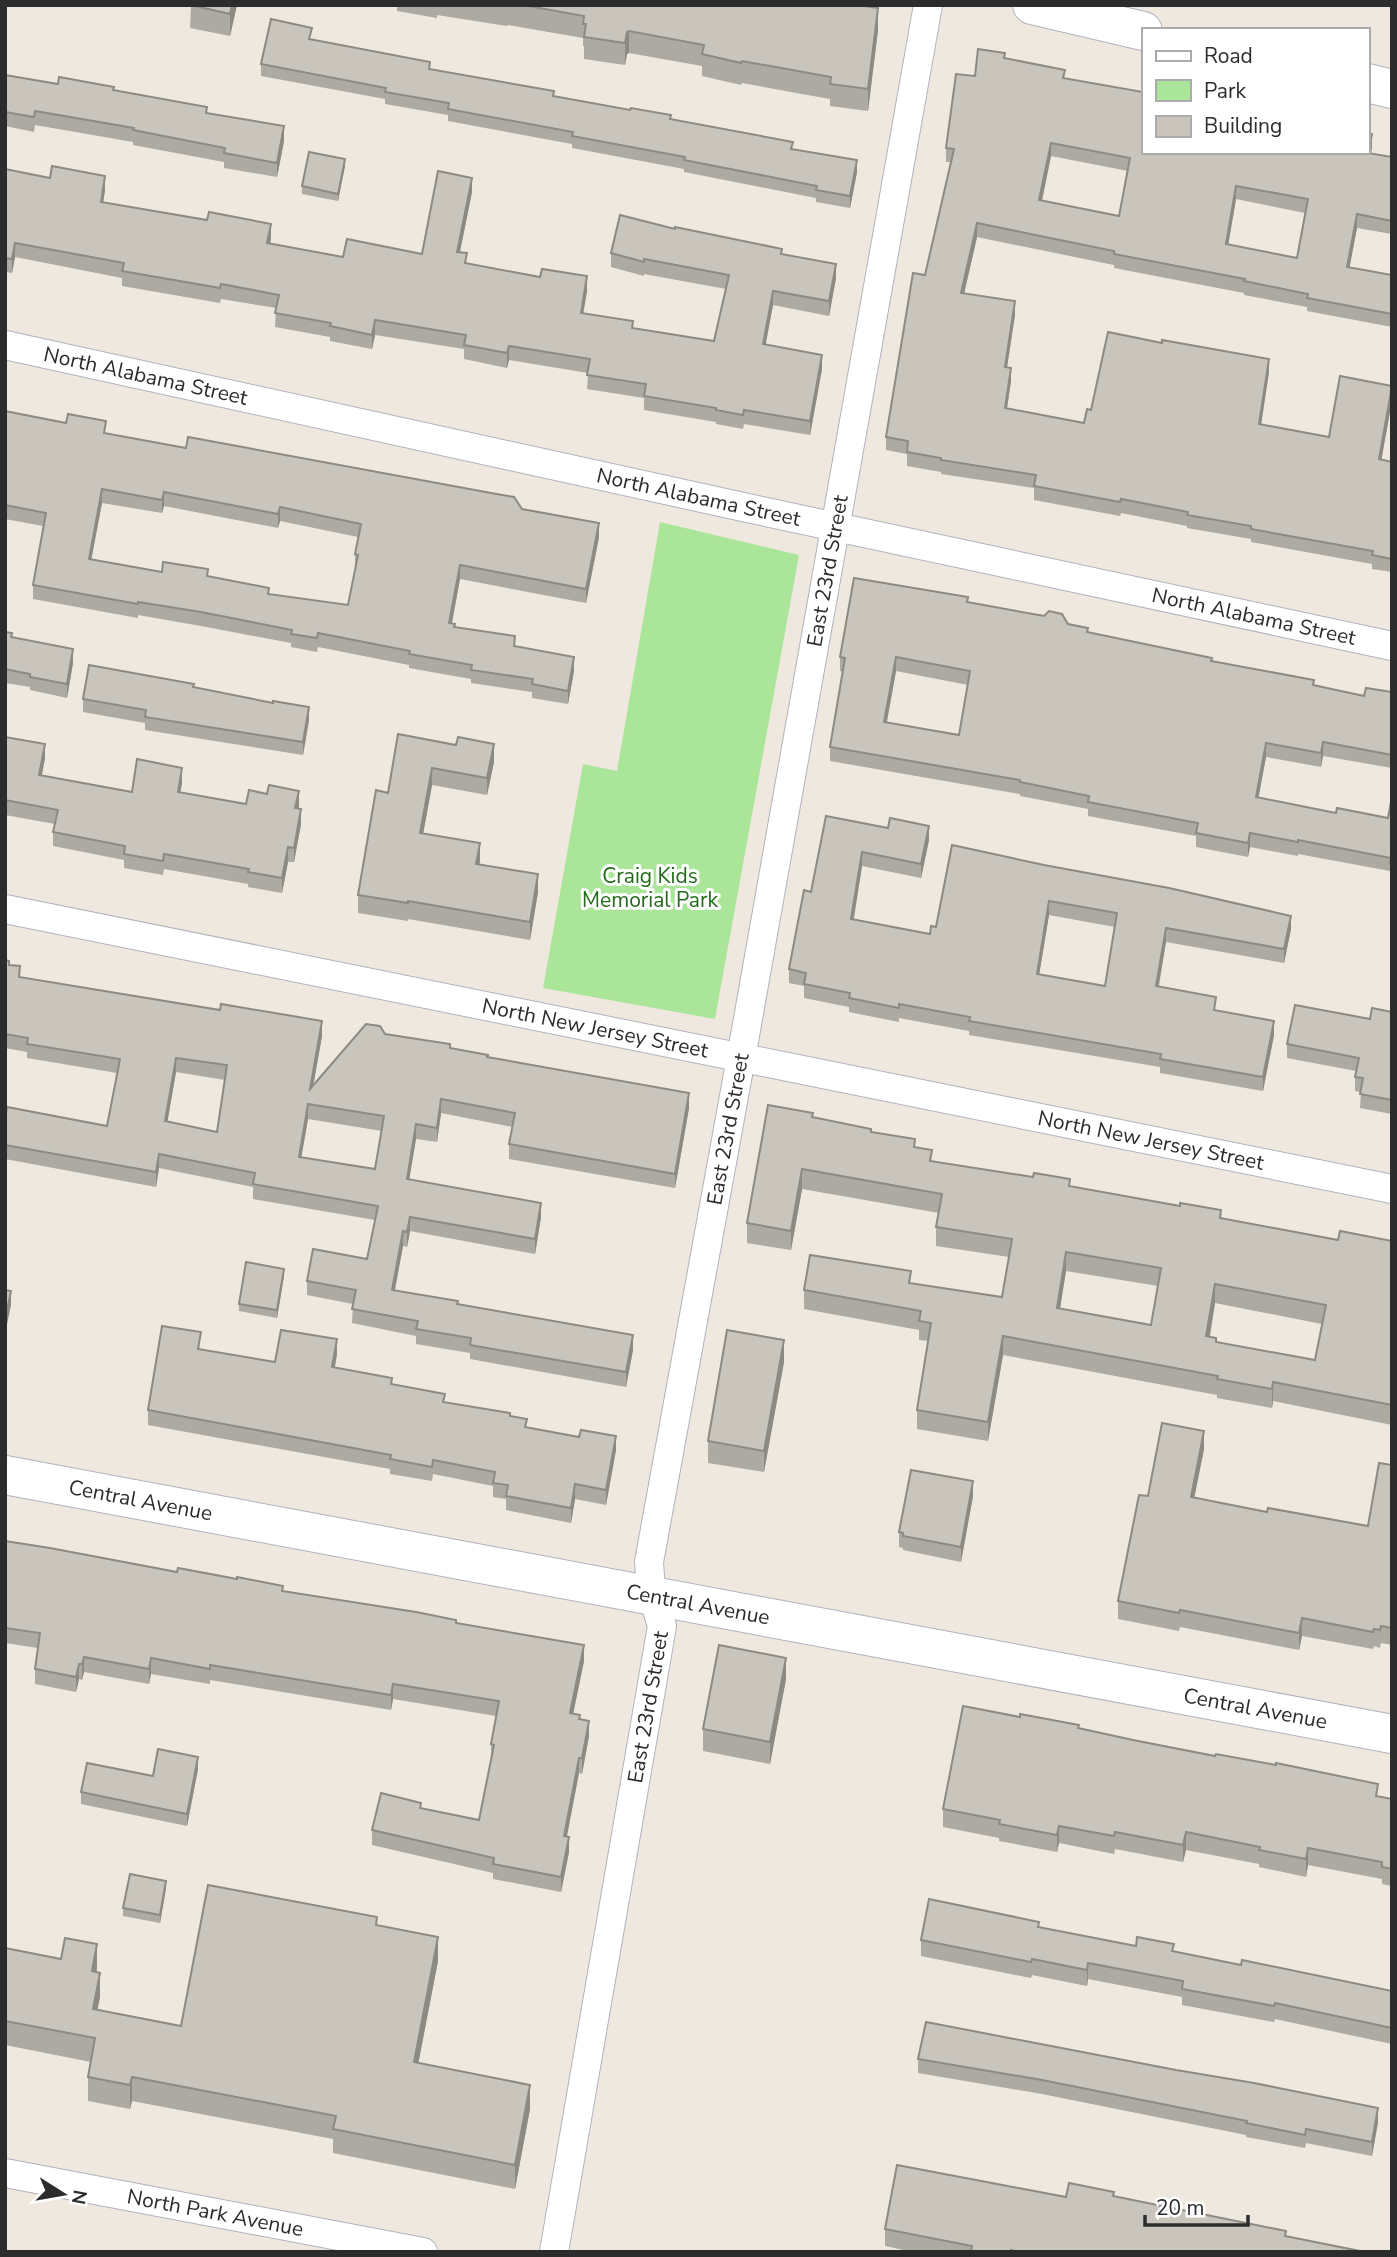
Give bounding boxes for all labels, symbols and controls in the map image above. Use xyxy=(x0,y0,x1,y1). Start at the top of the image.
legend xyxy=(1142,28,1369,154)
text: Road xyxy=(1204,42,1253,70)
text: Park xyxy=(1204,77,1246,105)
text: Building xyxy=(1204,112,1282,140)
street label: North Alabama Street xyxy=(41,340,251,412)
street label: North Alabama Street xyxy=(594,461,804,533)
street label: East 23rd Street xyxy=(800,492,855,649)
street label: North Alabama Street xyxy=(1149,581,1359,652)
park label: Craig Kids Memorial Park xyxy=(582,862,718,914)
street label: North New Jersey Street xyxy=(480,992,711,1065)
street label: East 23rd Street xyxy=(700,1050,756,1207)
street label: North New Jersey Street xyxy=(1035,1104,1267,1177)
street label: Central Avenue xyxy=(67,1473,215,1527)
street label: Central Avenue xyxy=(624,1577,772,1632)
street label: East 23rd Street xyxy=(621,1628,675,1785)
street label: Central Avenue xyxy=(1181,1681,1330,1736)
north arrow xyxy=(28,2159,98,2229)
street label: North Park Avenue xyxy=(125,2182,306,2243)
scale bar xyxy=(1145,2184,1248,2228)
text: N xyxy=(65,2188,93,2207)
text: 20 m xyxy=(1156,2194,1205,2222)

